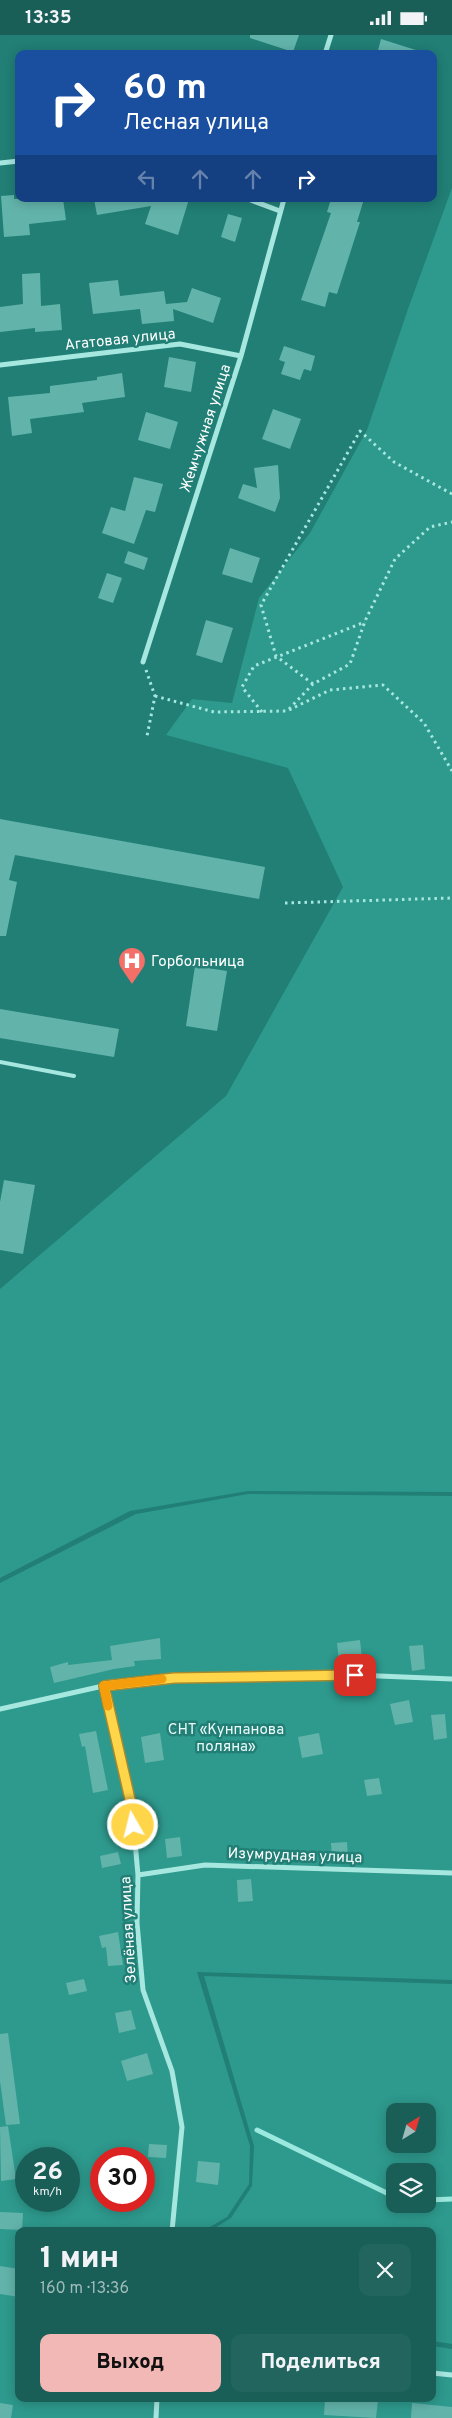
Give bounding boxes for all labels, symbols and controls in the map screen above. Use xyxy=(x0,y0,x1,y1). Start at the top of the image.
text: 13:35 xyxy=(25,6,72,30)
text: 60 m xyxy=(123,67,207,111)
icon: right xyxy=(40,70,105,135)
text: Лесная улица xyxy=(123,110,269,137)
icon: left xyxy=(133,165,161,193)
icon: ahead xyxy=(186,165,214,193)
icon: ahead xyxy=(239,165,267,193)
icon: right xyxy=(292,165,320,193)
street label: Агатовая улица xyxy=(64,325,177,356)
street label: Жемчужная улица xyxy=(177,362,236,495)
hospital icon: Горбольница xyxy=(117,946,147,985)
place label: Горбольница xyxy=(151,953,244,972)
pin xyxy=(334,1654,376,1696)
icon: arrive xyxy=(341,1661,369,1689)
park label: СНТ «Кунпанова поляна» xyxy=(168,1721,284,1757)
position arrow xyxy=(106,1798,158,1850)
street label: Изумрудная улица xyxy=(227,1845,363,1868)
street label: Зелёная улица xyxy=(117,1876,142,1984)
north arrow xyxy=(386,2103,436,2153)
map controls xyxy=(386,2103,436,2213)
speed limit sign: 30 xyxy=(90,2147,155,2212)
text: 26 xyxy=(32,2157,63,2189)
button: layers xyxy=(386,2163,436,2213)
text: km/h xyxy=(33,2184,62,2200)
text: 1 мин xyxy=(40,2241,119,2278)
button: close xyxy=(359,2244,411,2296)
text: 160 m · 13:36 xyxy=(40,2279,129,2299)
button: Выход xyxy=(40,2334,221,2392)
button: Поделиться xyxy=(231,2334,411,2392)

